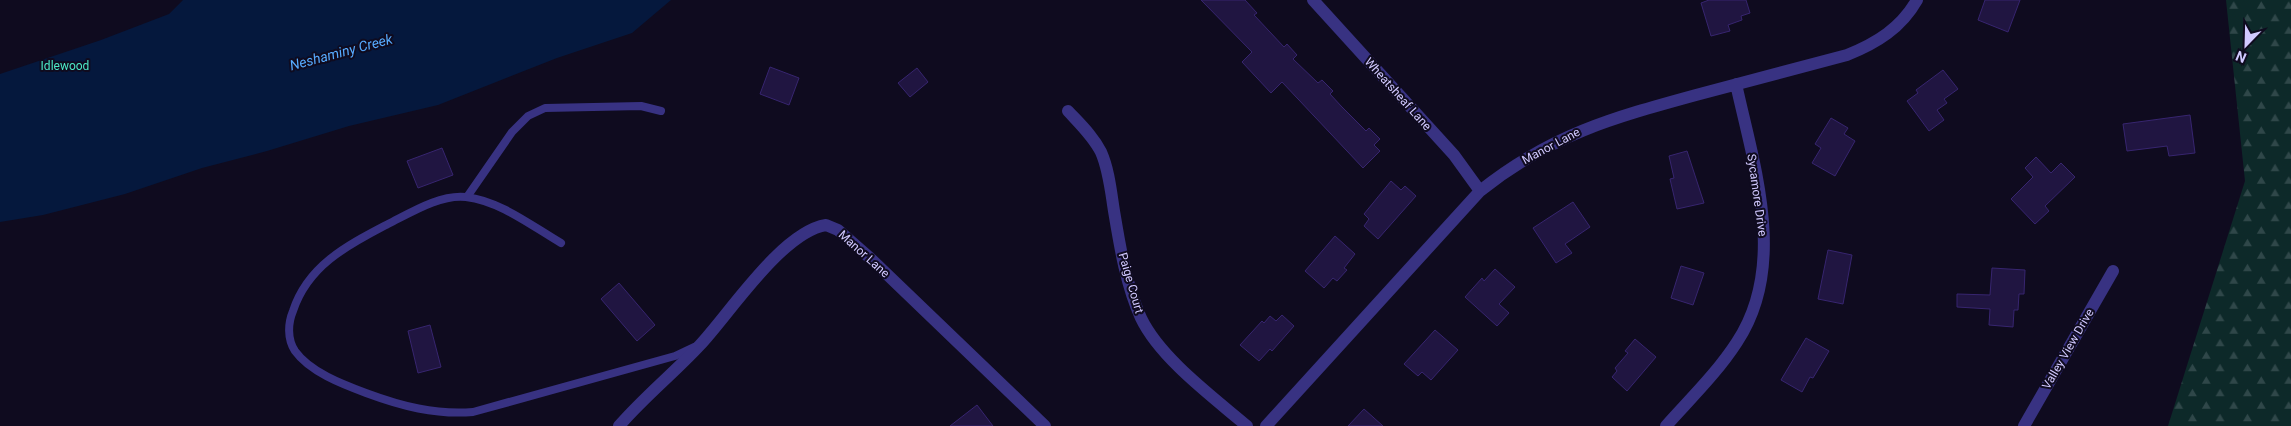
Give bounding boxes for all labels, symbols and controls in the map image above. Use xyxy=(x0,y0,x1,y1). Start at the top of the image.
north arrow xyxy=(2221,20,2271,70)
water label: Neshaminy Creek xyxy=(288,30,395,73)
text: N xyxy=(2233,48,2249,66)
street label: Wheatsheaf Lane xyxy=(1362,55,1434,133)
park label: Idlewood xyxy=(41,59,89,73)
street label: Manor Lane xyxy=(1520,125,1582,167)
street label: Sycamore Drive xyxy=(1744,153,1770,237)
street label: Manor Lane xyxy=(836,228,892,280)
street label: Paige Court xyxy=(1116,251,1146,315)
street label: Valley View Drive xyxy=(2039,306,2097,392)

